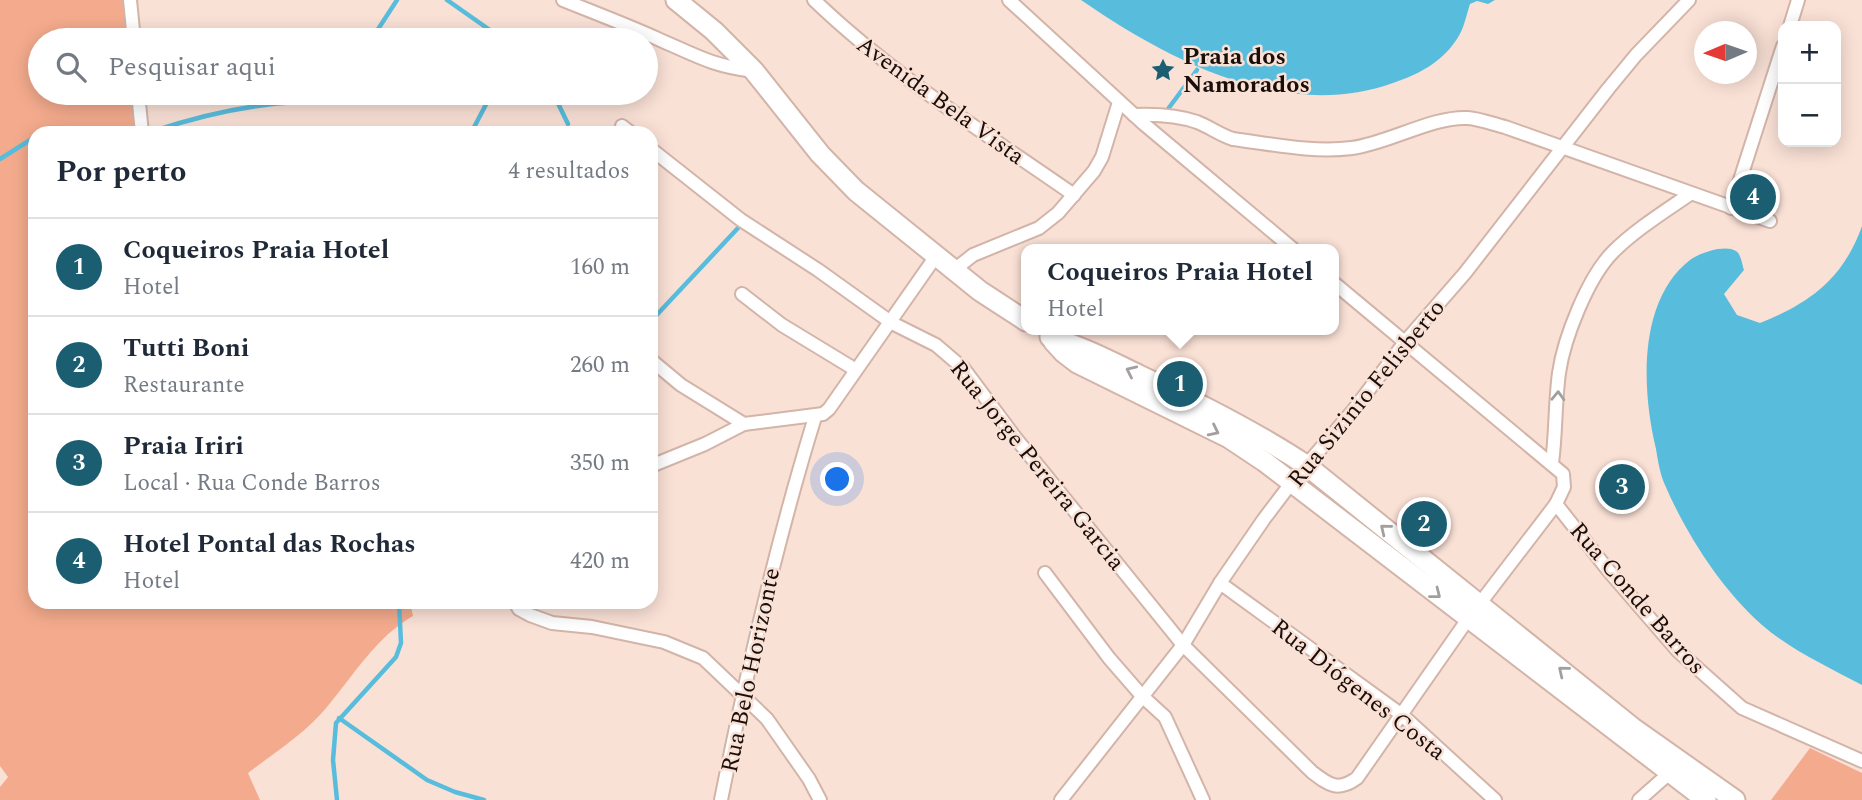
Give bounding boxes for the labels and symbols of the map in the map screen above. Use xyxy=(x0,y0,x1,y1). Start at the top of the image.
north arrow xyxy=(1694,21,1757,84)
street label: Avenida Bela Vista xyxy=(849,27,1032,175)
place label: Praia dos Namorados xyxy=(1183,39,1310,103)
place icon: Praia dos Namorados xyxy=(1149,56,1177,84)
pin: 4 xyxy=(1730,171,1776,223)
street label: Rua Sizinio Felisberto xyxy=(1279,292,1454,496)
street label: Rua Jorge Pereira Garcia xyxy=(941,353,1134,579)
pin: 1 xyxy=(1157,358,1203,410)
one-way arrow xyxy=(1126,365,1138,379)
one-way arrow xyxy=(1551,390,1566,401)
one-way arrow xyxy=(1207,422,1219,436)
pin: 3 xyxy=(1599,461,1645,513)
your location xyxy=(820,462,854,496)
pin: 2 xyxy=(1401,498,1447,550)
street label: Rua Conde Barros xyxy=(1561,514,1714,683)
one-way arrow xyxy=(1380,525,1392,538)
street label: Rua Belo Horizonte xyxy=(712,564,790,776)
one-way arrow xyxy=(1429,586,1441,599)
street label: Rua Diógenes Costa xyxy=(1263,610,1454,770)
one-way arrow xyxy=(1558,667,1570,680)

